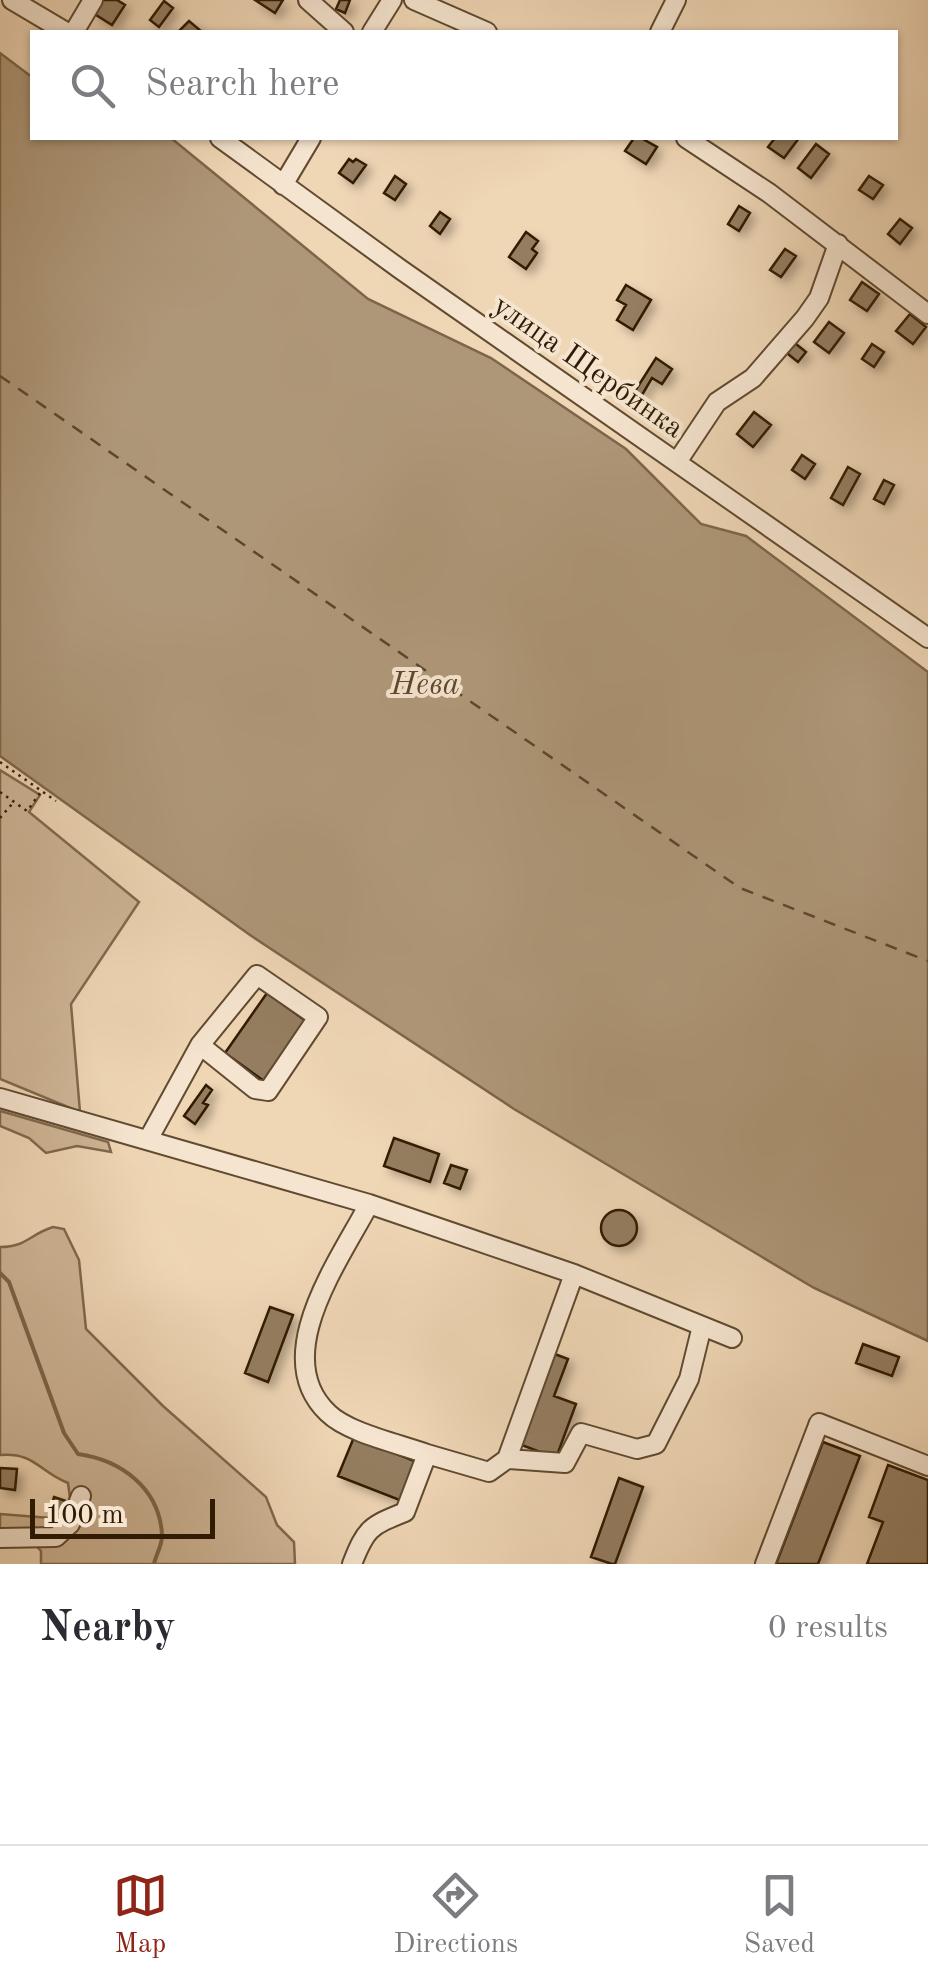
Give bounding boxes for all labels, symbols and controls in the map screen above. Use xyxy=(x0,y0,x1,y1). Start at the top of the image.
search box xyxy=(30,30,898,140)
icon: search xyxy=(65,58,120,113)
text: Search here xyxy=(145,66,340,104)
street label: улица Щербинка xyxy=(487,291,689,445)
water label: Нева xyxy=(389,670,460,702)
scale bar xyxy=(30,1494,215,1538)
text: 100 m xyxy=(45,1502,124,1530)
text: Nearby xyxy=(40,1608,176,1650)
text: 0 results xyxy=(768,1613,888,1645)
tab: Map xyxy=(113,1868,168,1963)
tab: Directions xyxy=(394,1868,518,1963)
tab: Saved xyxy=(744,1868,815,1963)

